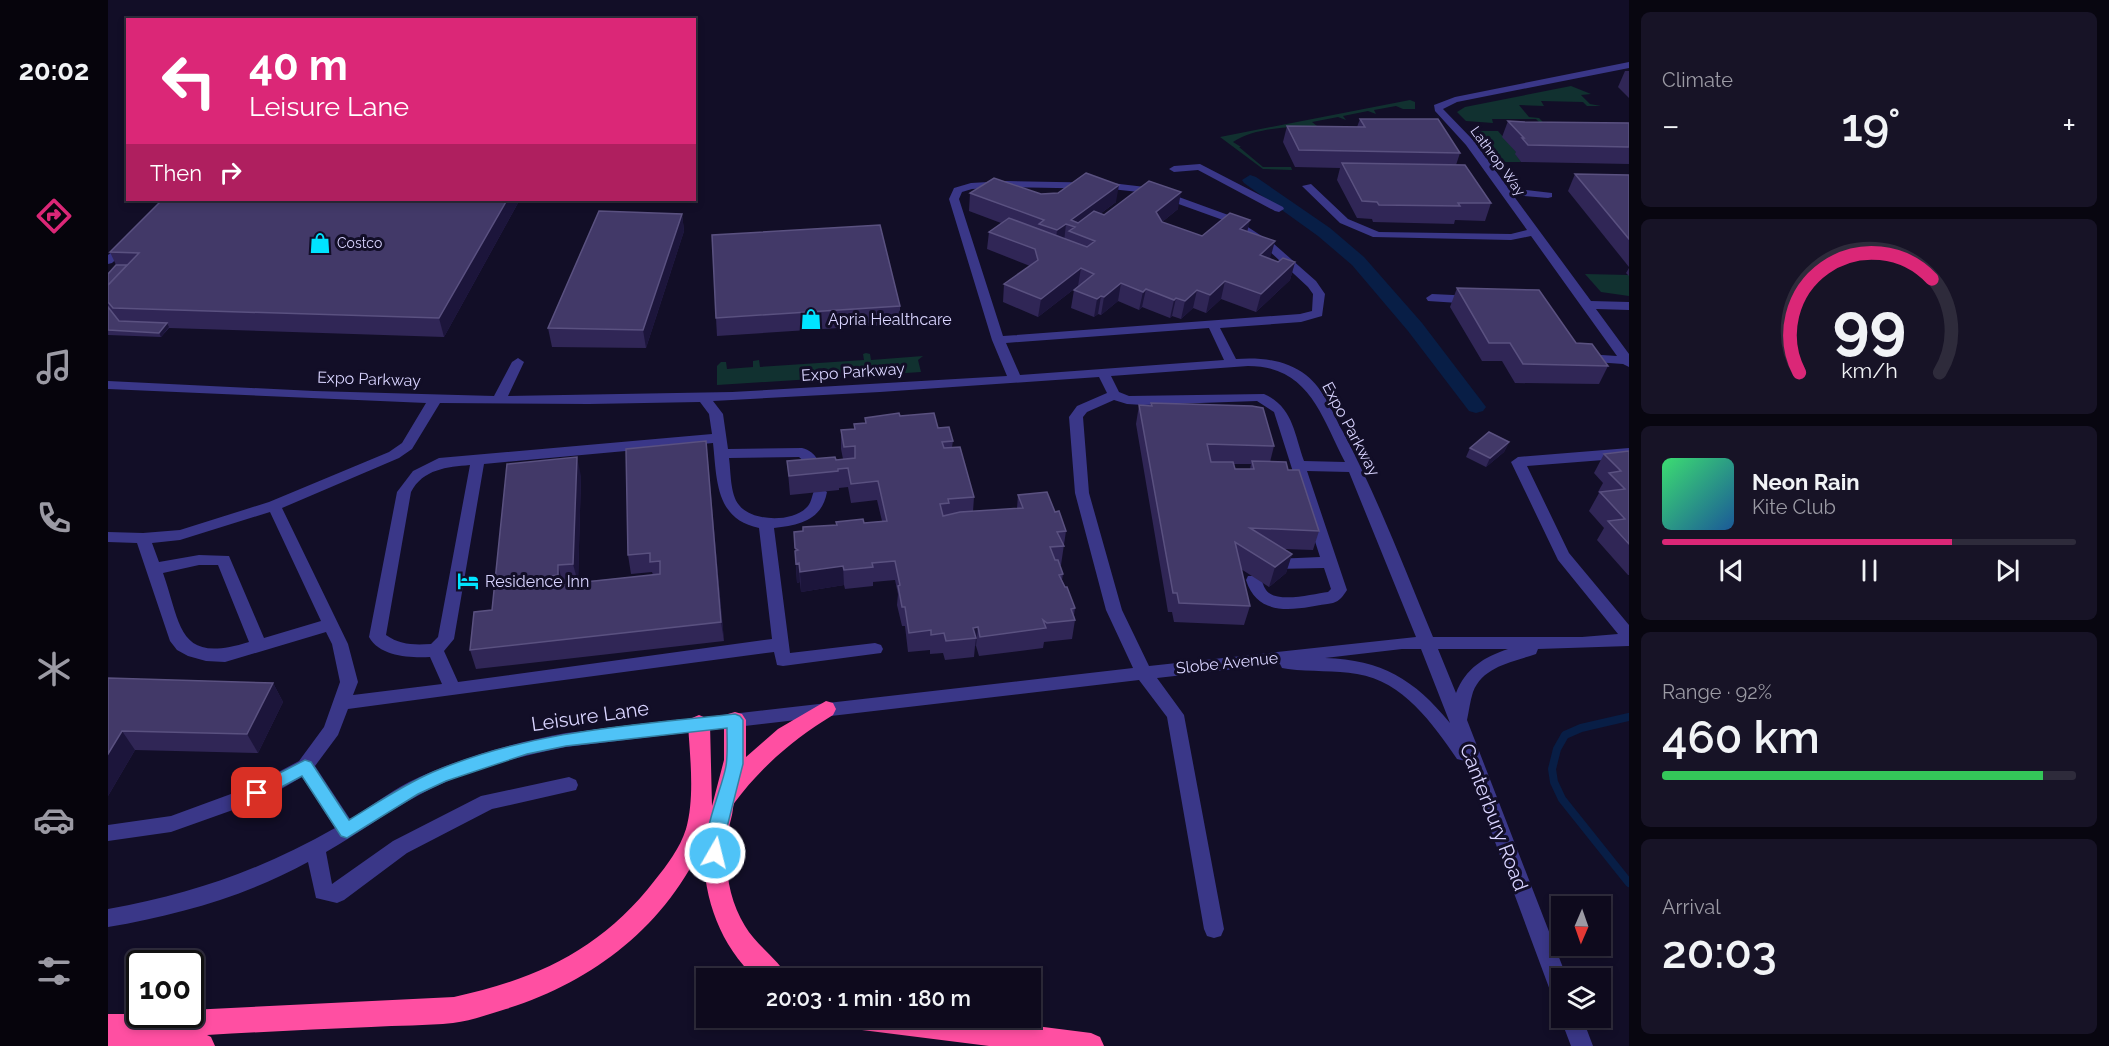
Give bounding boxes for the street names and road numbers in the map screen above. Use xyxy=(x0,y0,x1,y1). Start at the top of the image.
street label: Lathrop Way xyxy=(1467,123,1529,199)
street label: Expo Parkway xyxy=(801,359,906,385)
street label: Expo Parkway xyxy=(317,368,422,390)
street label: Expo Parkway xyxy=(1318,379,1384,480)
street label: Slobe Avenue xyxy=(1175,648,1279,678)
street label: Leisure Lane xyxy=(530,696,651,736)
street label: Canterbury Road xyxy=(1455,740,1533,894)

